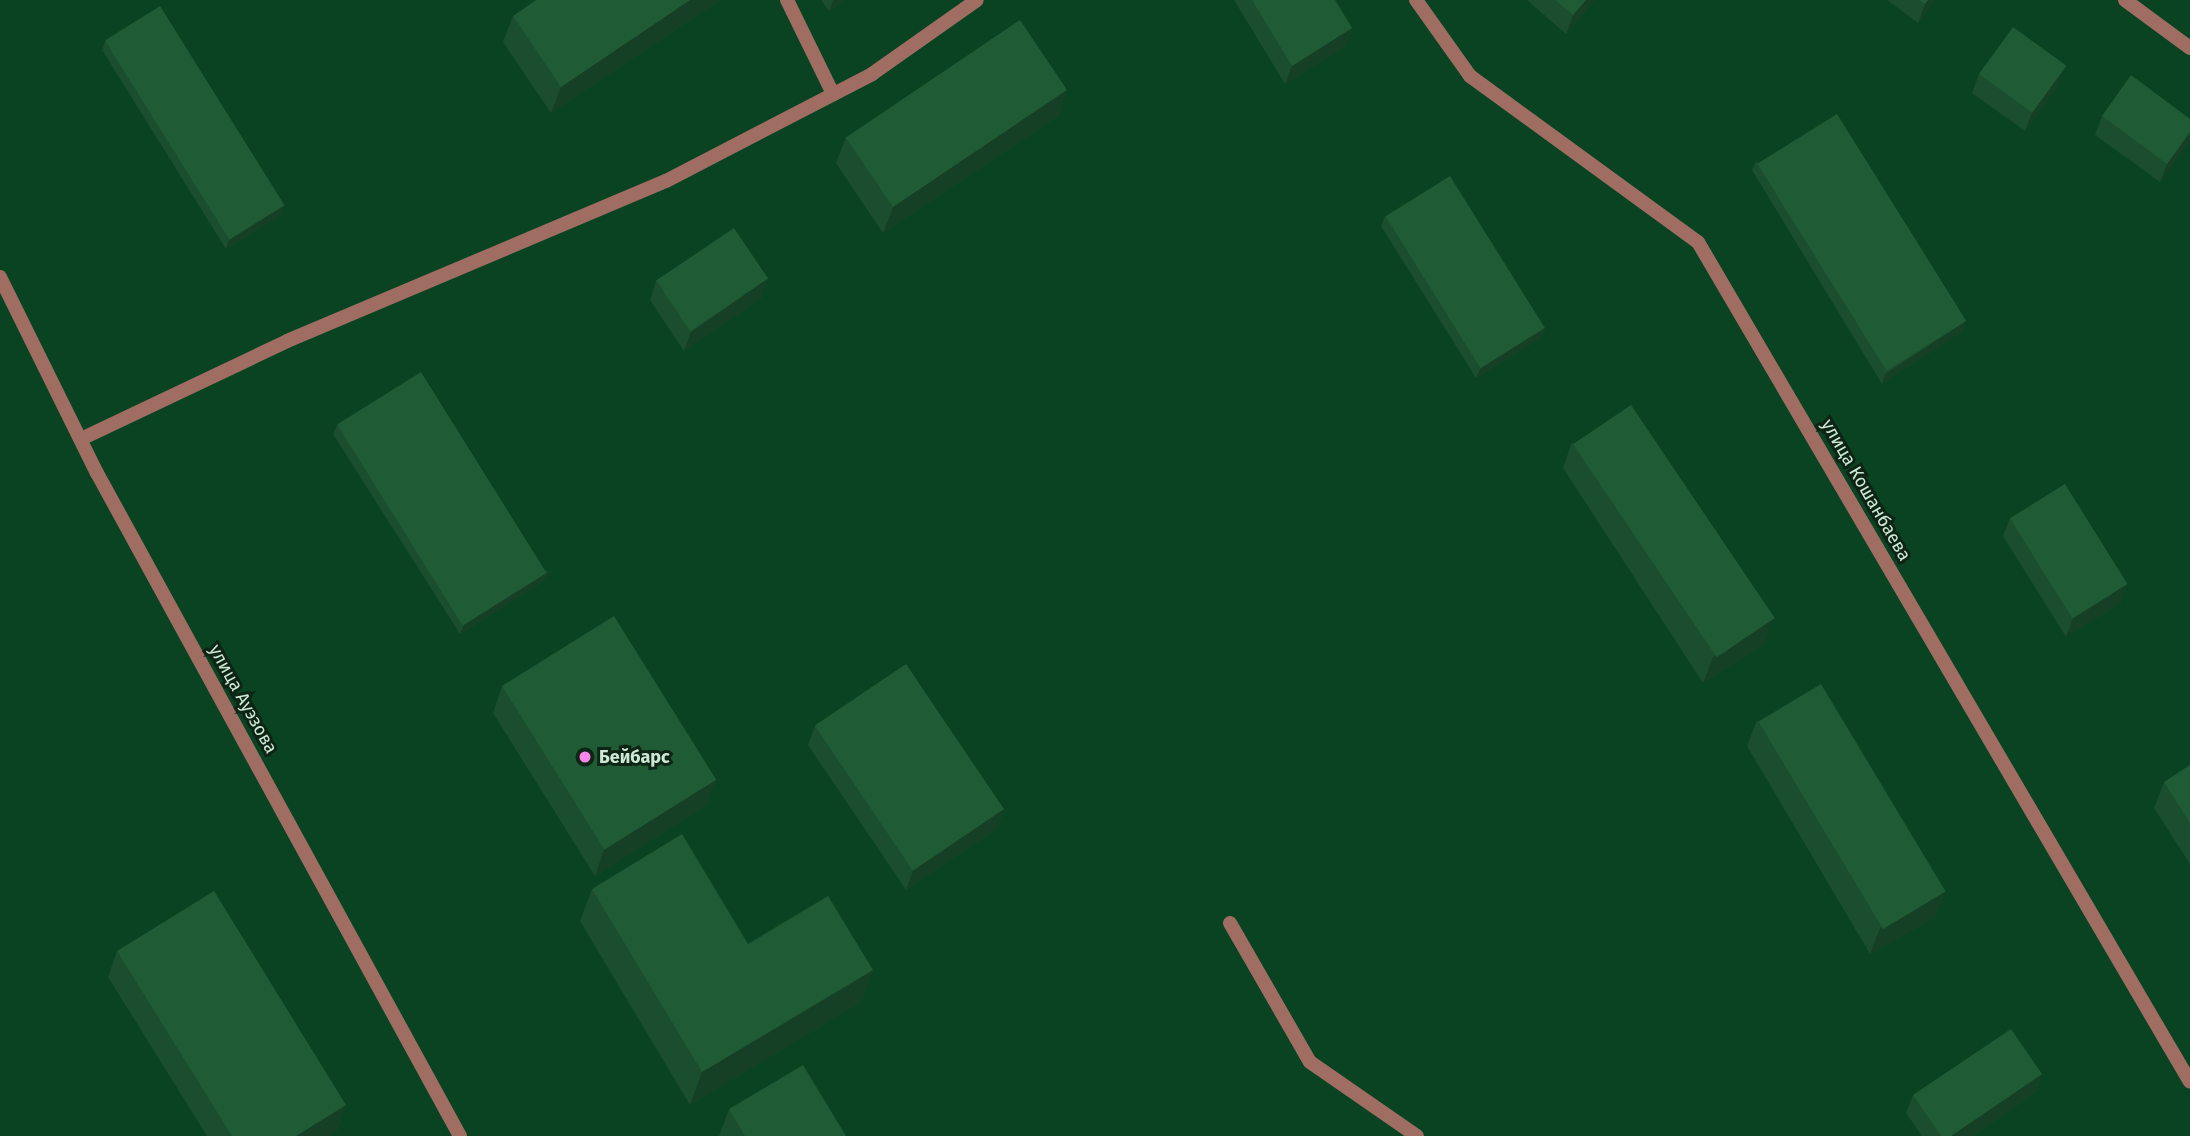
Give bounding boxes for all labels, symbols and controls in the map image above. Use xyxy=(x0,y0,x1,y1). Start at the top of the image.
street label: улица Кошанбаева xyxy=(1817,415,1915,565)
street label: улица Ауэзова xyxy=(204,641,282,757)
place label: Бейбарс xyxy=(599,746,670,768)
marker: Бейбарс xyxy=(577,749,593,765)

